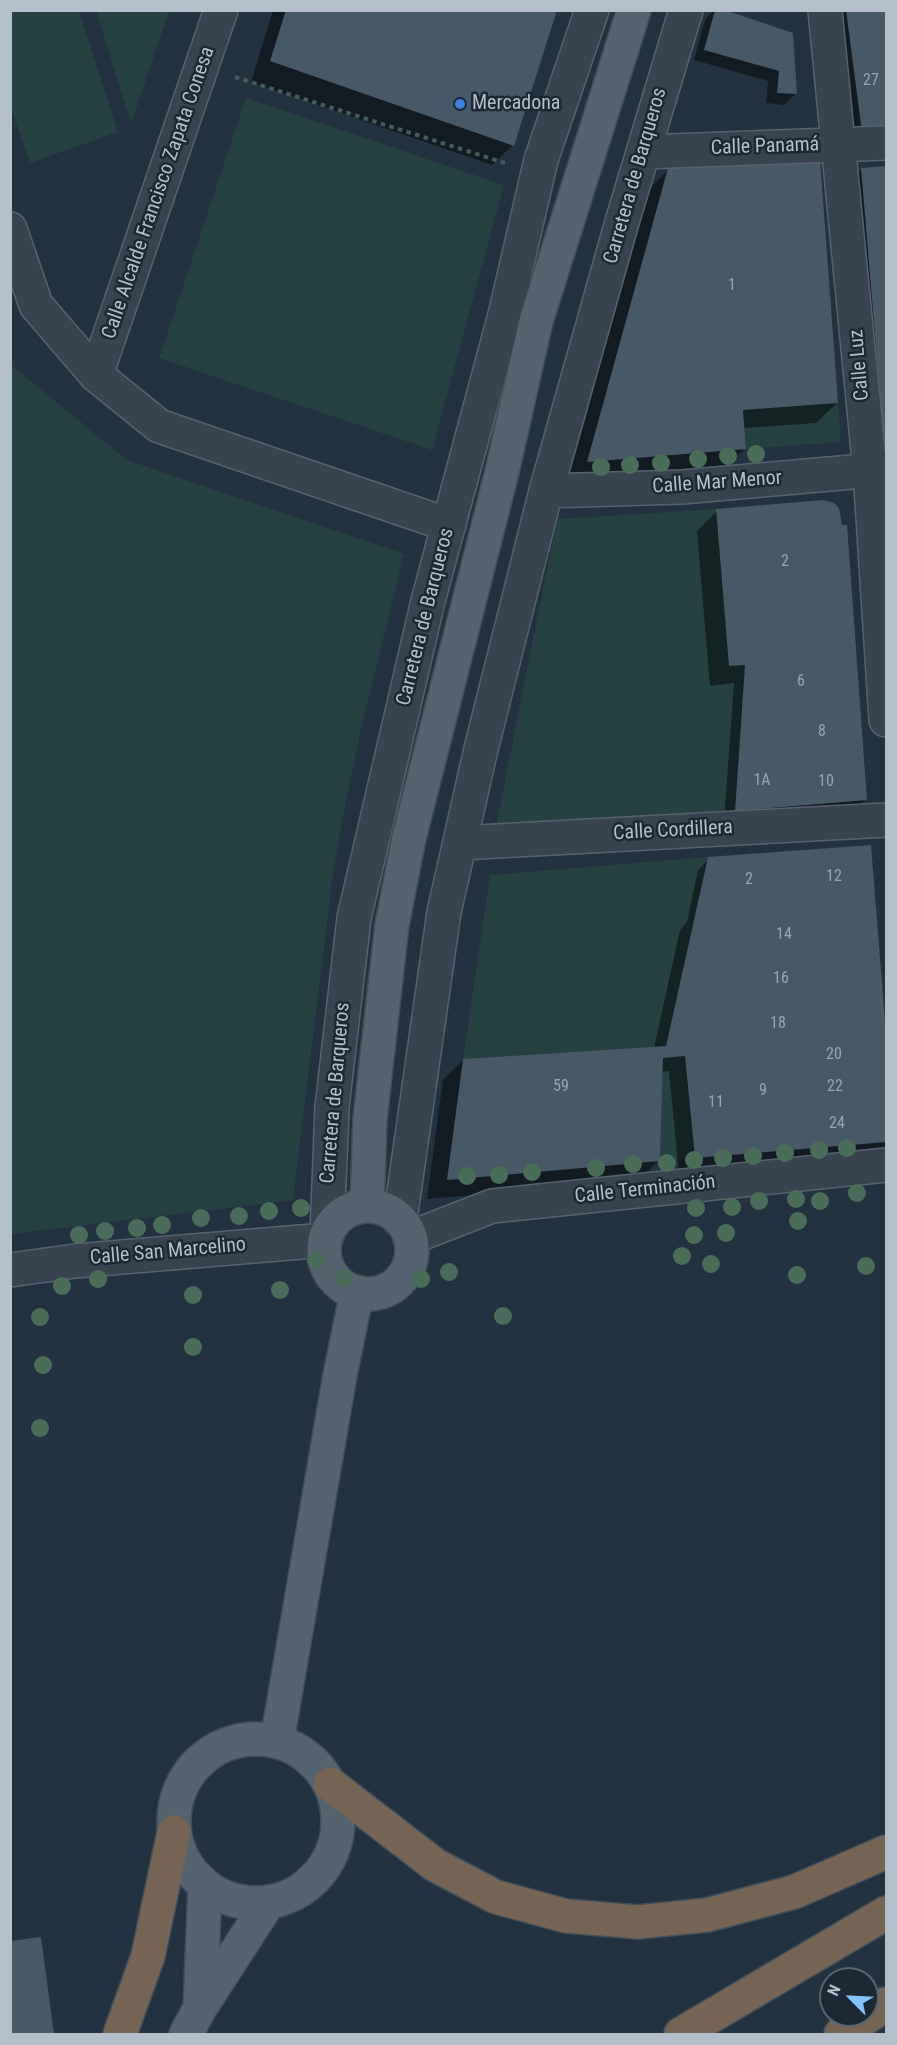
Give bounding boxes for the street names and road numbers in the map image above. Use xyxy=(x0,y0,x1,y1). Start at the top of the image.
street label: Calle Alcalde Francisco Zapata Conesa xyxy=(98,44,220,342)
street label: Carretera de Barqueros xyxy=(599,85,673,267)
street label: Calle Panamá xyxy=(710,133,820,161)
street label: Calle Luz xyxy=(845,328,875,402)
street label: Calle Mar Menor xyxy=(651,467,783,499)
street label: Carretera de Barqueros xyxy=(392,526,460,708)
street label: Calle Cordillera xyxy=(613,816,733,846)
street label: Carretera de Barqueros xyxy=(316,1001,356,1185)
street label: Calle Terminación xyxy=(573,1171,717,1209)
street label: Calle San Marcelino xyxy=(89,1233,247,1271)

